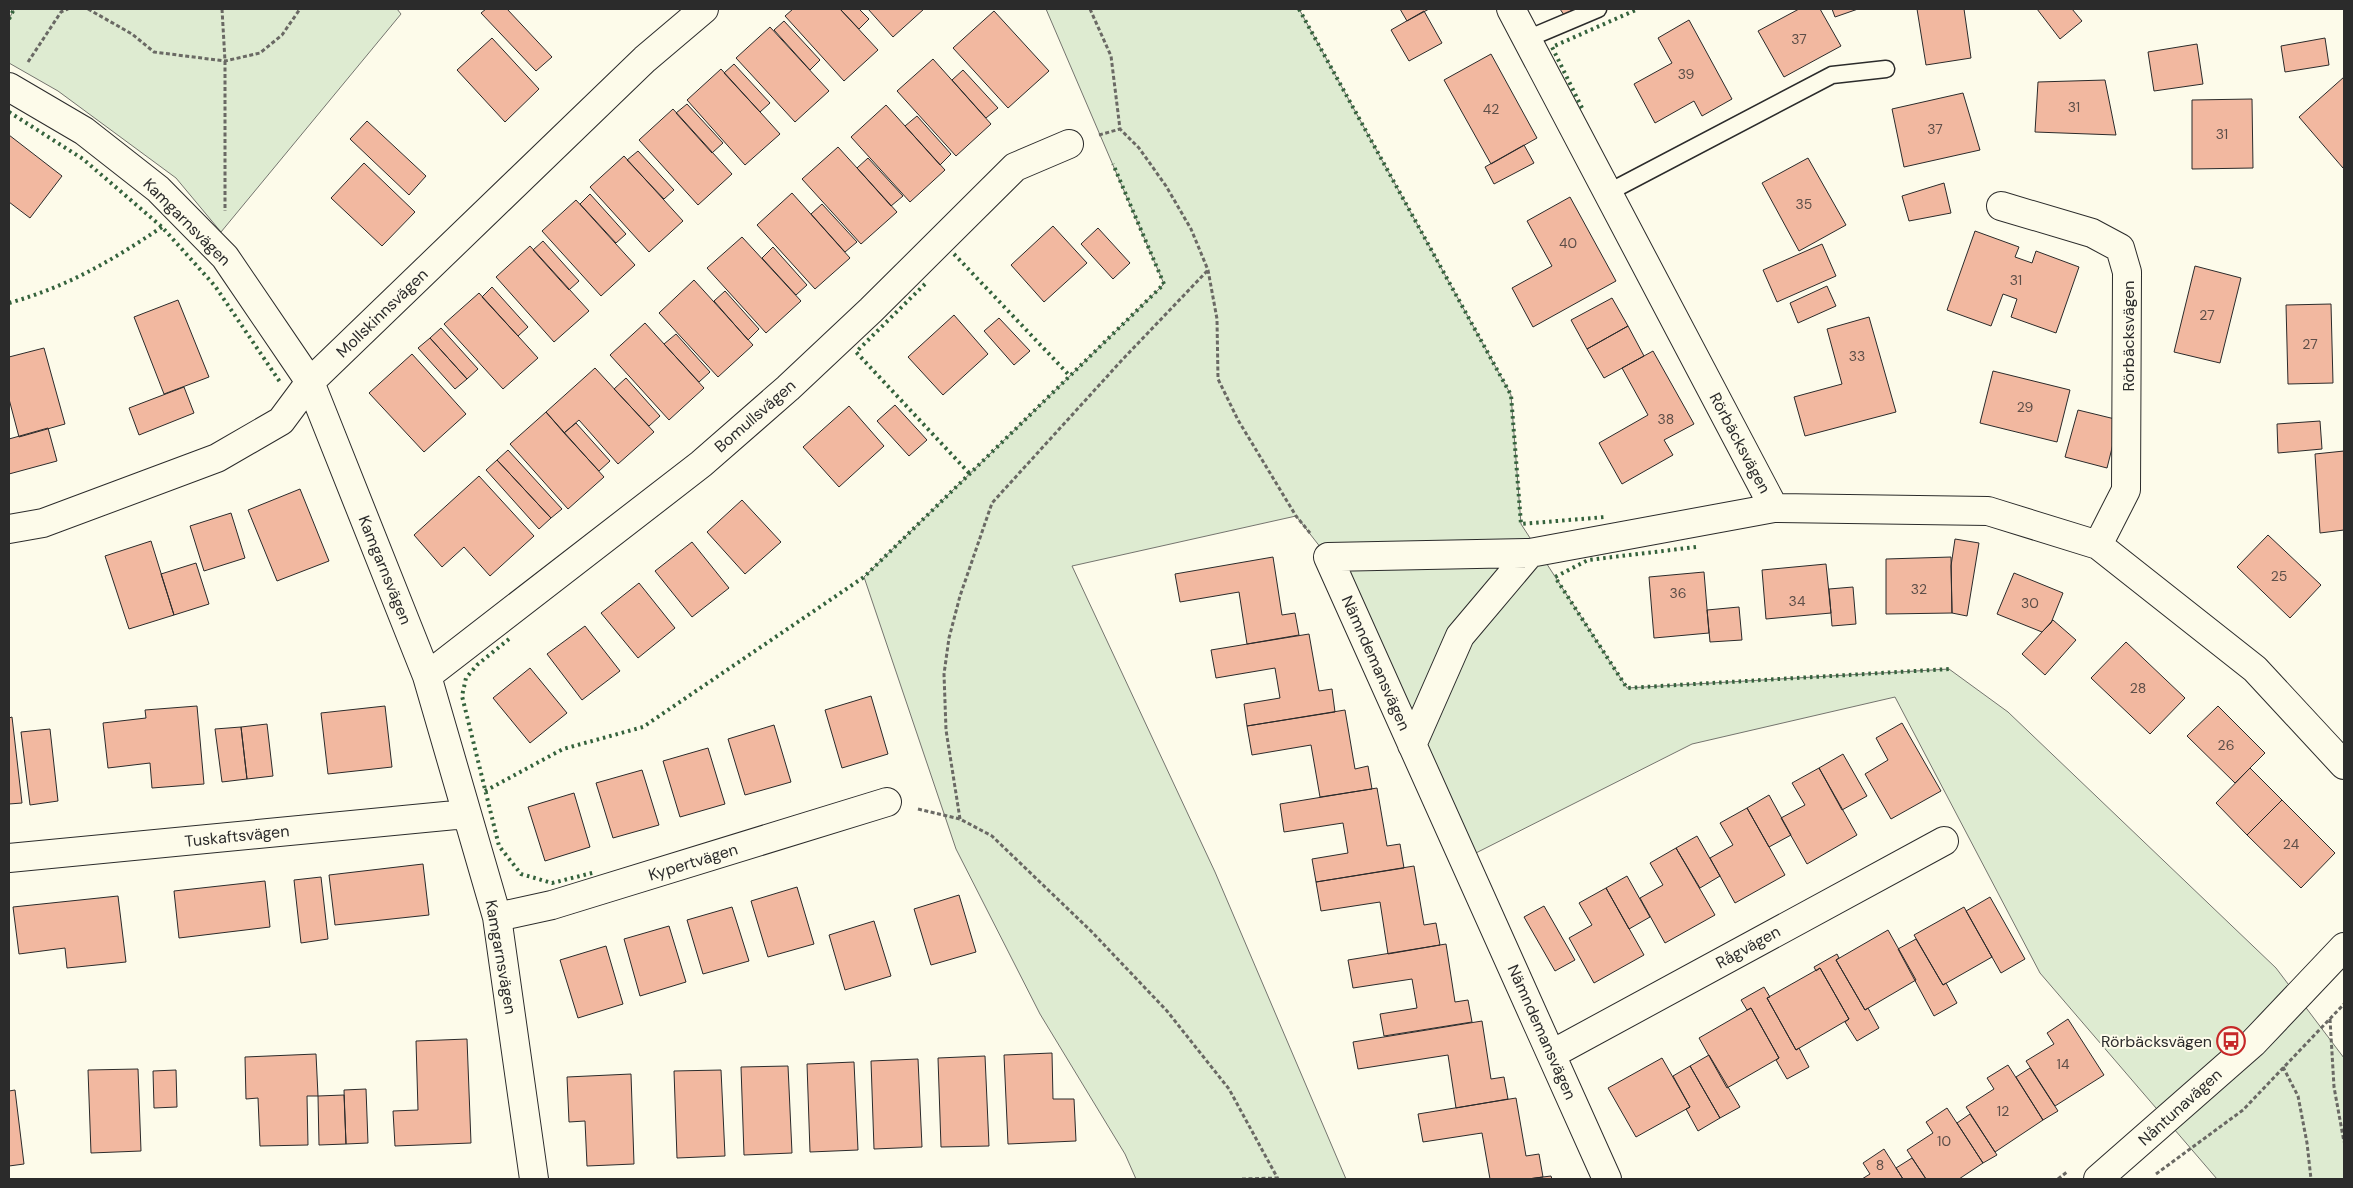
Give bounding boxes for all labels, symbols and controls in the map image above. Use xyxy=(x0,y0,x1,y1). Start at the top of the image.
house number: 37 xyxy=(1791,30,1807,48)
house number: 39 xyxy=(1678,65,1695,83)
house number: 31 xyxy=(2068,98,2080,116)
house number: 42 xyxy=(1483,100,1499,118)
house number: 37 xyxy=(1927,120,1943,138)
house number: 31 xyxy=(2216,125,2228,143)
street label: Kamgarnsvägen xyxy=(139,174,235,270)
house number: 35 xyxy=(1796,195,1812,213)
house number: 40 xyxy=(1559,234,1577,252)
street label: Mollskinnsvägen xyxy=(332,264,432,362)
house number: 31 xyxy=(2010,271,2022,289)
street label: Rörbäcksvägen xyxy=(2118,280,2139,392)
house number: 27 xyxy=(2199,306,2215,324)
house number: 27 xyxy=(2302,335,2318,353)
house number: 33 xyxy=(1849,347,1865,365)
street label: Bomullsvägen xyxy=(710,375,800,457)
street label: Rörbäcksvägen xyxy=(1705,389,1775,497)
house number: 29 xyxy=(2017,398,2034,416)
house number: 38 xyxy=(1658,410,1674,428)
street label: Kamgarnsvägen xyxy=(354,512,416,628)
house number: 25 xyxy=(2271,567,2287,585)
house number: 32 xyxy=(1911,580,1927,598)
house number: 36 xyxy=(1669,584,1687,602)
street label: Nämndemansvägen xyxy=(1337,592,1415,734)
house number: 34 xyxy=(1789,592,1806,610)
house number: 30 xyxy=(2021,594,2039,612)
house number: 28 xyxy=(2130,679,2146,697)
house number: 26 xyxy=(2218,736,2234,754)
street label: Tuskaftsvägen xyxy=(184,820,290,852)
house number: 24 xyxy=(2283,835,2300,853)
street label: Kypertvägen xyxy=(646,838,740,886)
street label: Kamgarnsvägen xyxy=(481,898,521,1016)
street label: Rågvägen xyxy=(1712,921,1784,973)
street label: Nämndemansvägen xyxy=(1503,961,1581,1103)
bus stop icon: Rörbäcksvägen xyxy=(2216,1026,2246,1056)
place label: Rörbäcksvägen xyxy=(2101,1031,2212,1052)
house number: 14 xyxy=(2057,1055,2070,1073)
street label: Nåntunavägen xyxy=(2134,1064,2226,1150)
house number: 12 xyxy=(1997,1102,2009,1120)
house number: 10 xyxy=(1937,1132,1951,1150)
house number: 8 xyxy=(1876,1156,1884,1174)

